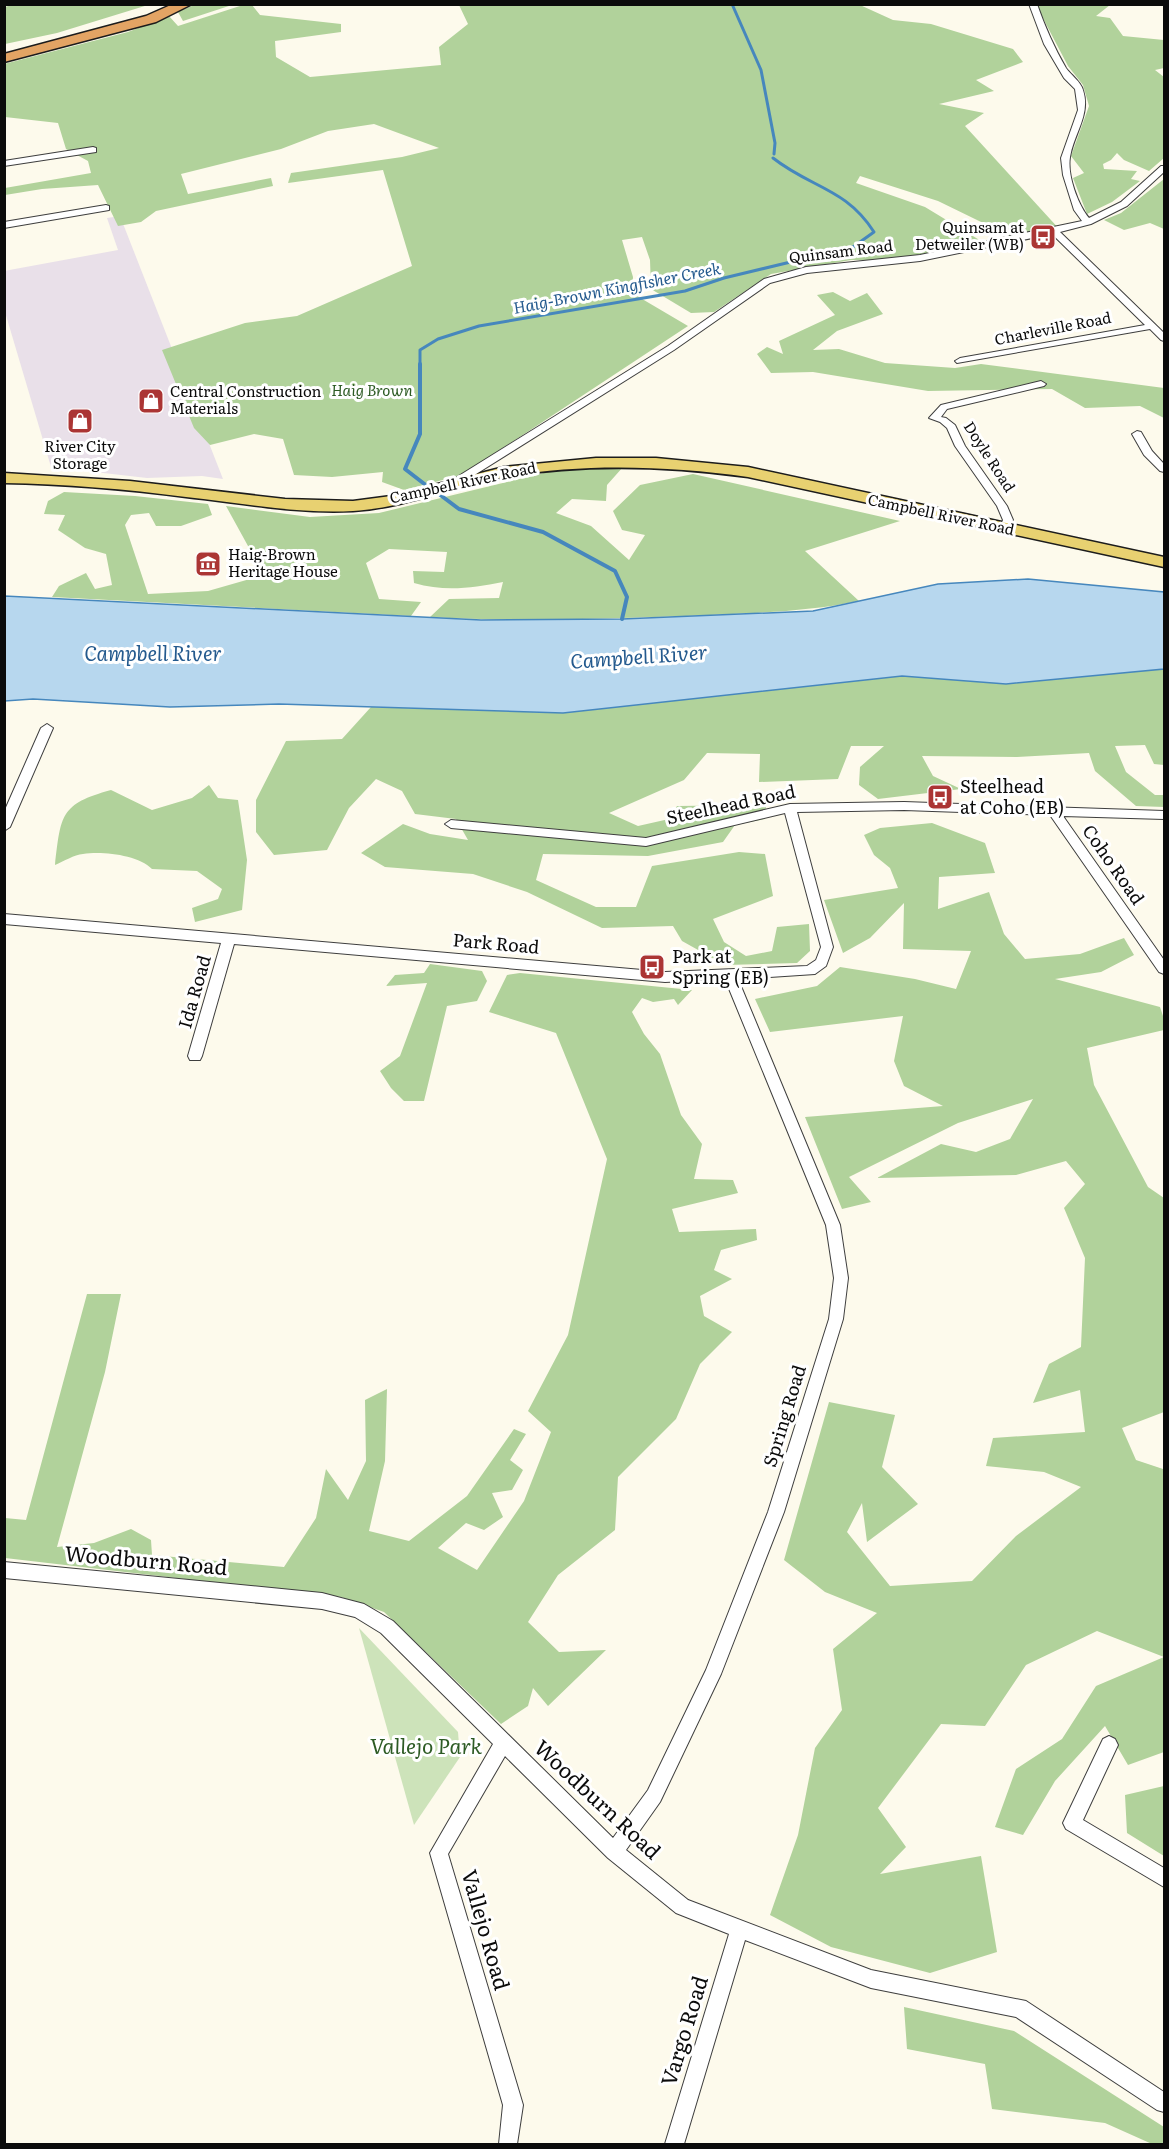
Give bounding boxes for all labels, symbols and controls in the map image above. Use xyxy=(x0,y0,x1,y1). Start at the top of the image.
place label: Quinsam at Detweiler (WB) xyxy=(915,215,1024,255)
bus stop icon: Quinsam at Detweiler (WB) xyxy=(1028,222,1058,252)
street label: Quinsam Road xyxy=(788,233,894,268)
water label: Haig-Brown Kingfisher Creek xyxy=(511,255,723,319)
street label: Charleville Road xyxy=(992,305,1113,350)
park label: Haig Brown xyxy=(331,378,413,401)
place label: Central Construction Materials xyxy=(170,379,322,419)
shop icon: Central Construction Materials xyxy=(136,386,166,416)
shop icon: River City Storage xyxy=(65,406,95,436)
street label: Doyle Road xyxy=(959,416,1022,496)
place label: River City Storage xyxy=(44,434,116,474)
street label: Campbell River Road xyxy=(387,455,538,508)
street label: Campbell River Road xyxy=(866,487,1017,540)
place label: Haig-Brown Heritage House xyxy=(228,542,338,582)
museum icon: Haig-Brown Heritage House xyxy=(193,549,223,579)
water label: Campbell River xyxy=(569,635,709,675)
water label: Campbell River xyxy=(84,637,222,667)
place label: Steelhead at Coho (EB) xyxy=(960,772,1064,820)
street label: Steelhead Road xyxy=(664,777,798,830)
bus stop icon: Steelhead at Coho (EB) xyxy=(925,782,955,812)
street label: Coho Road xyxy=(1077,819,1152,910)
street label: Park Road xyxy=(452,925,541,960)
place label: Park at Spring (EB) xyxy=(672,942,769,990)
street label: Ida Road xyxy=(170,952,217,1031)
bus stop icon: Park at Spring (EB) xyxy=(637,952,667,982)
street label: Spring Road xyxy=(755,1361,812,1470)
street label: Woodburn Road xyxy=(63,1536,229,1581)
park label: Vallejo Park xyxy=(370,1729,482,1760)
street label: Woodburn Road xyxy=(528,1731,669,1865)
street label: Vallejo Road xyxy=(455,1865,519,1993)
street label: Vargo Road xyxy=(651,1971,714,2089)

